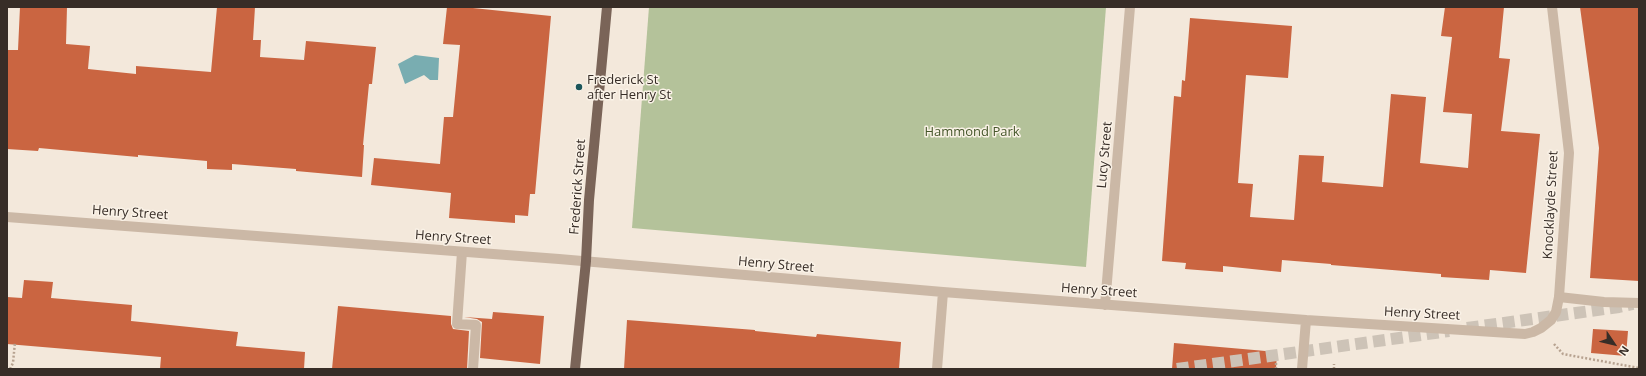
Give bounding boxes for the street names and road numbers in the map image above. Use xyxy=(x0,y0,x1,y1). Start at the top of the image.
street label: Lucy Street xyxy=(1094,121,1116,189)
street label: Frederick Street xyxy=(567,139,589,235)
street label: Knocklayde Street xyxy=(1540,150,1562,260)
street label: Henry Street xyxy=(91,203,169,223)
street label: Henry Street xyxy=(414,228,492,248)
street label: Henry Street xyxy=(737,254,815,276)
street label: Henry Street xyxy=(1060,281,1138,301)
street label: Henry Street xyxy=(1383,304,1461,324)

